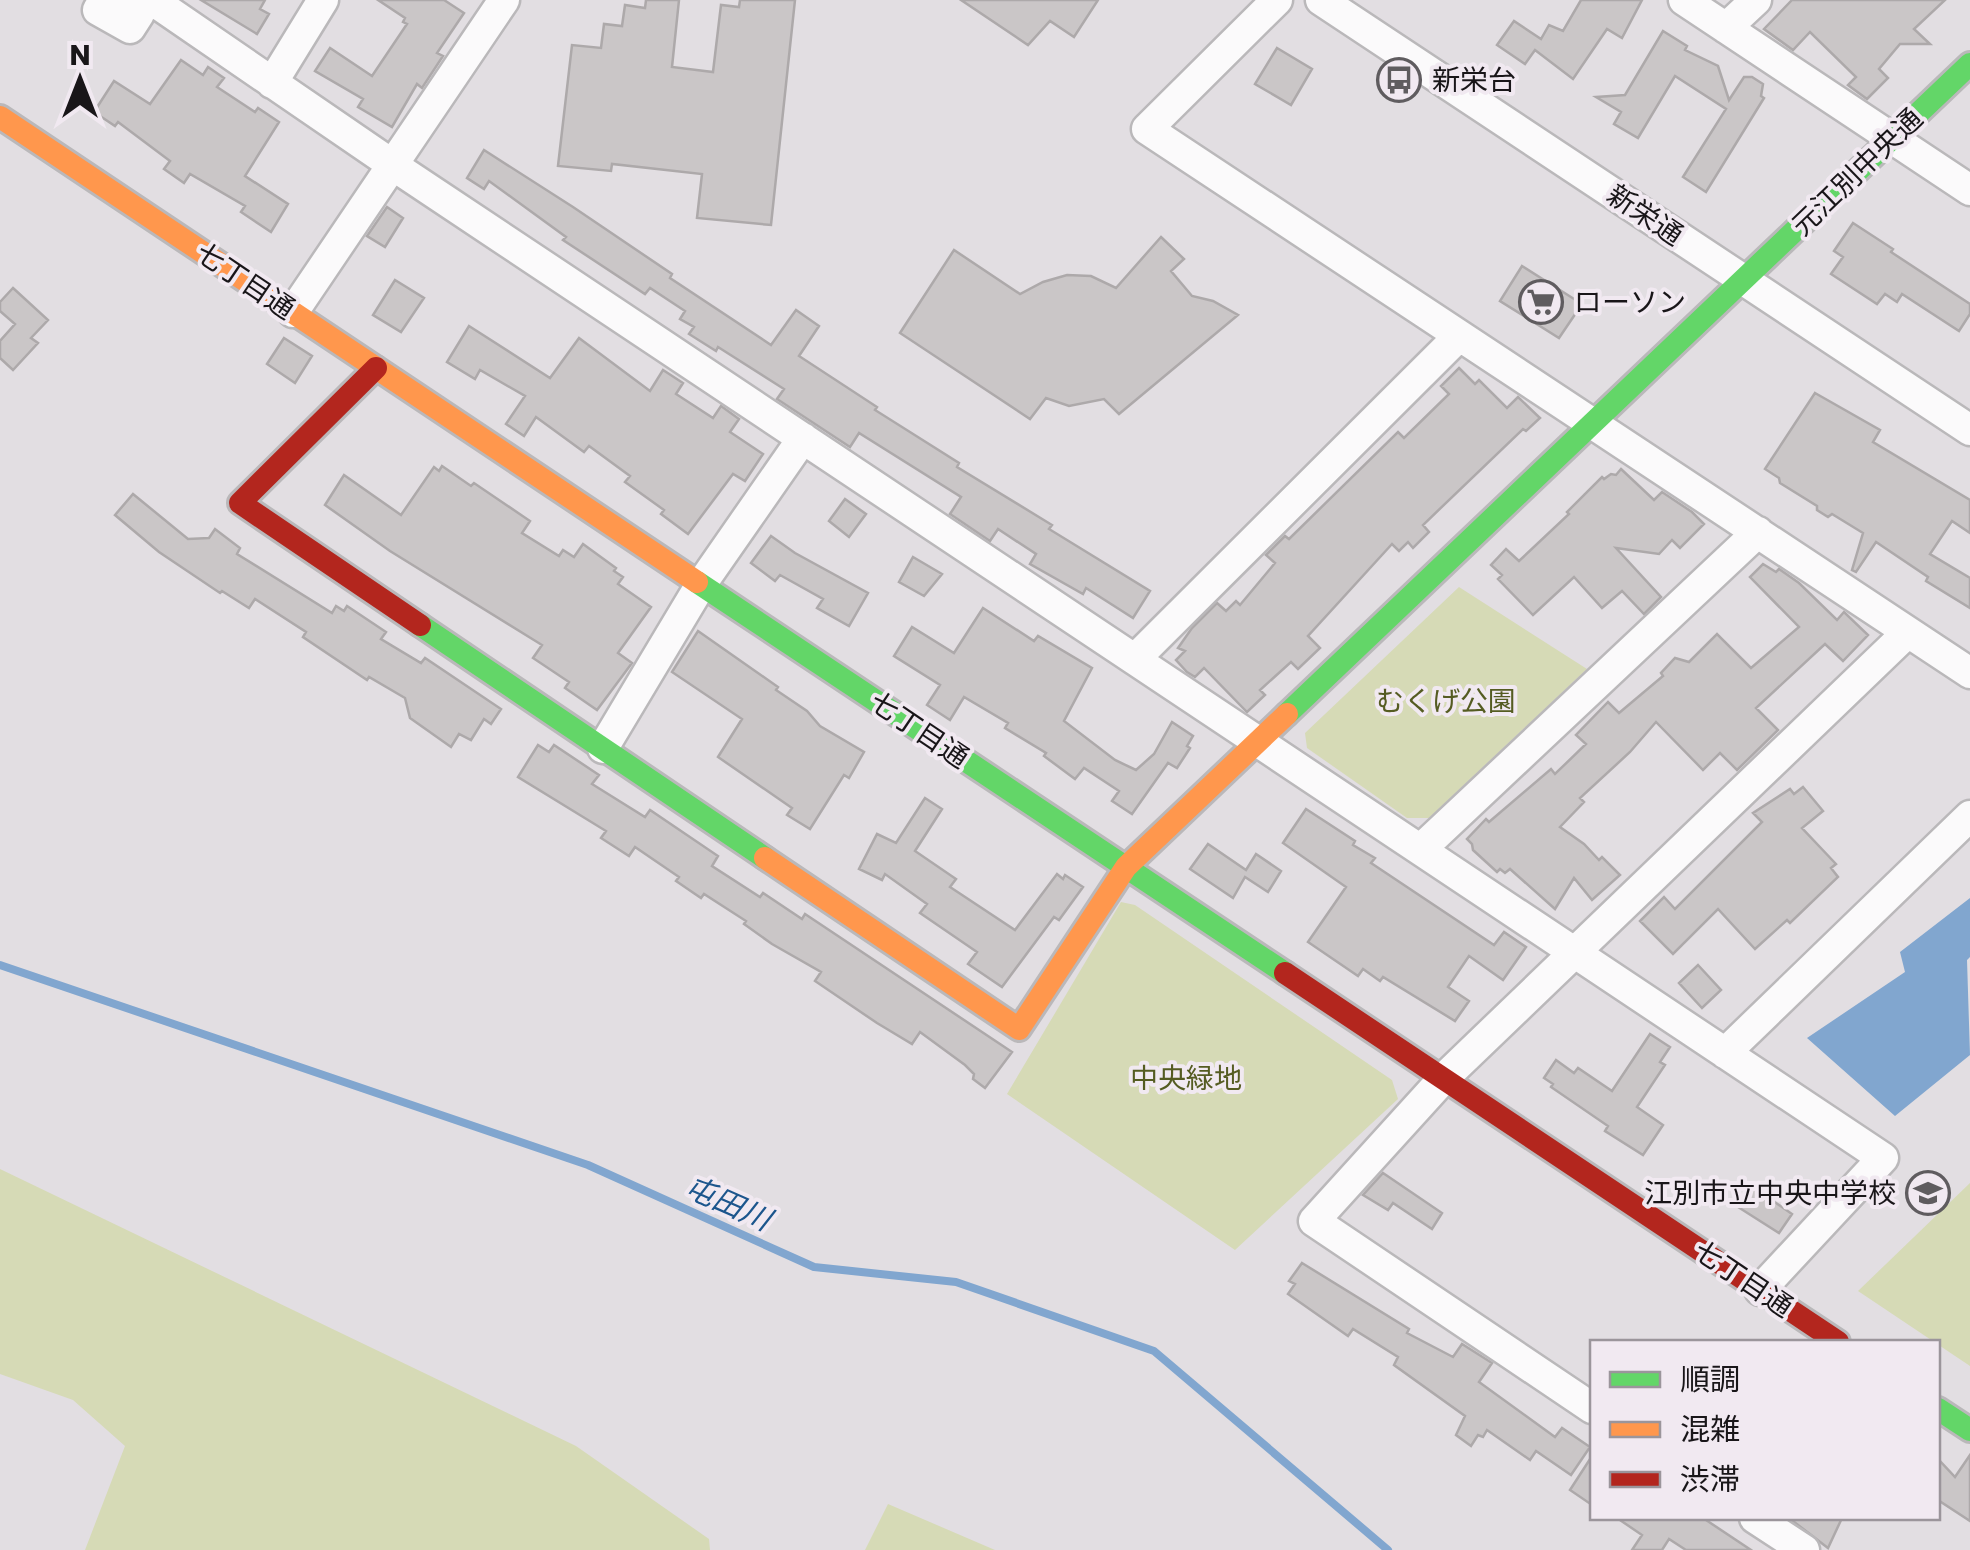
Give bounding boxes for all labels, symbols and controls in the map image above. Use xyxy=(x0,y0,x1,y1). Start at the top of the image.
north arrow xyxy=(30,30,130,130)
text: N xyxy=(69,36,91,75)
bus stop icon: 新栄台 xyxy=(1376,57,1422,103)
place label: 新栄台 xyxy=(1432,61,1516,100)
street label: 元江別中央通 xyxy=(1783,100,1931,244)
street label: 新栄通 xyxy=(1599,175,1691,255)
street label: 七丁目通 xyxy=(188,234,302,328)
supermarket icon: ローソン xyxy=(1518,279,1564,325)
place label: ローソン xyxy=(1574,283,1686,322)
park label: むくげ公園 xyxy=(1376,682,1516,721)
street label: 七丁目通 xyxy=(862,683,976,777)
park label: 中央緑地 xyxy=(1130,1059,1242,1098)
water label: 屯田川 xyxy=(678,1165,781,1242)
school or university icon: 江別市立中央中学校 xyxy=(1905,1170,1951,1216)
place label: 江別市立中央中学校 xyxy=(1644,1174,1896,1213)
street label: 七丁目通 xyxy=(1686,1232,1800,1326)
legend xyxy=(1590,1340,1940,1520)
text: 順調 xyxy=(1680,1358,1740,1401)
text: 混雑 xyxy=(1680,1408,1740,1451)
text: 渋滞 xyxy=(1680,1458,1740,1501)

